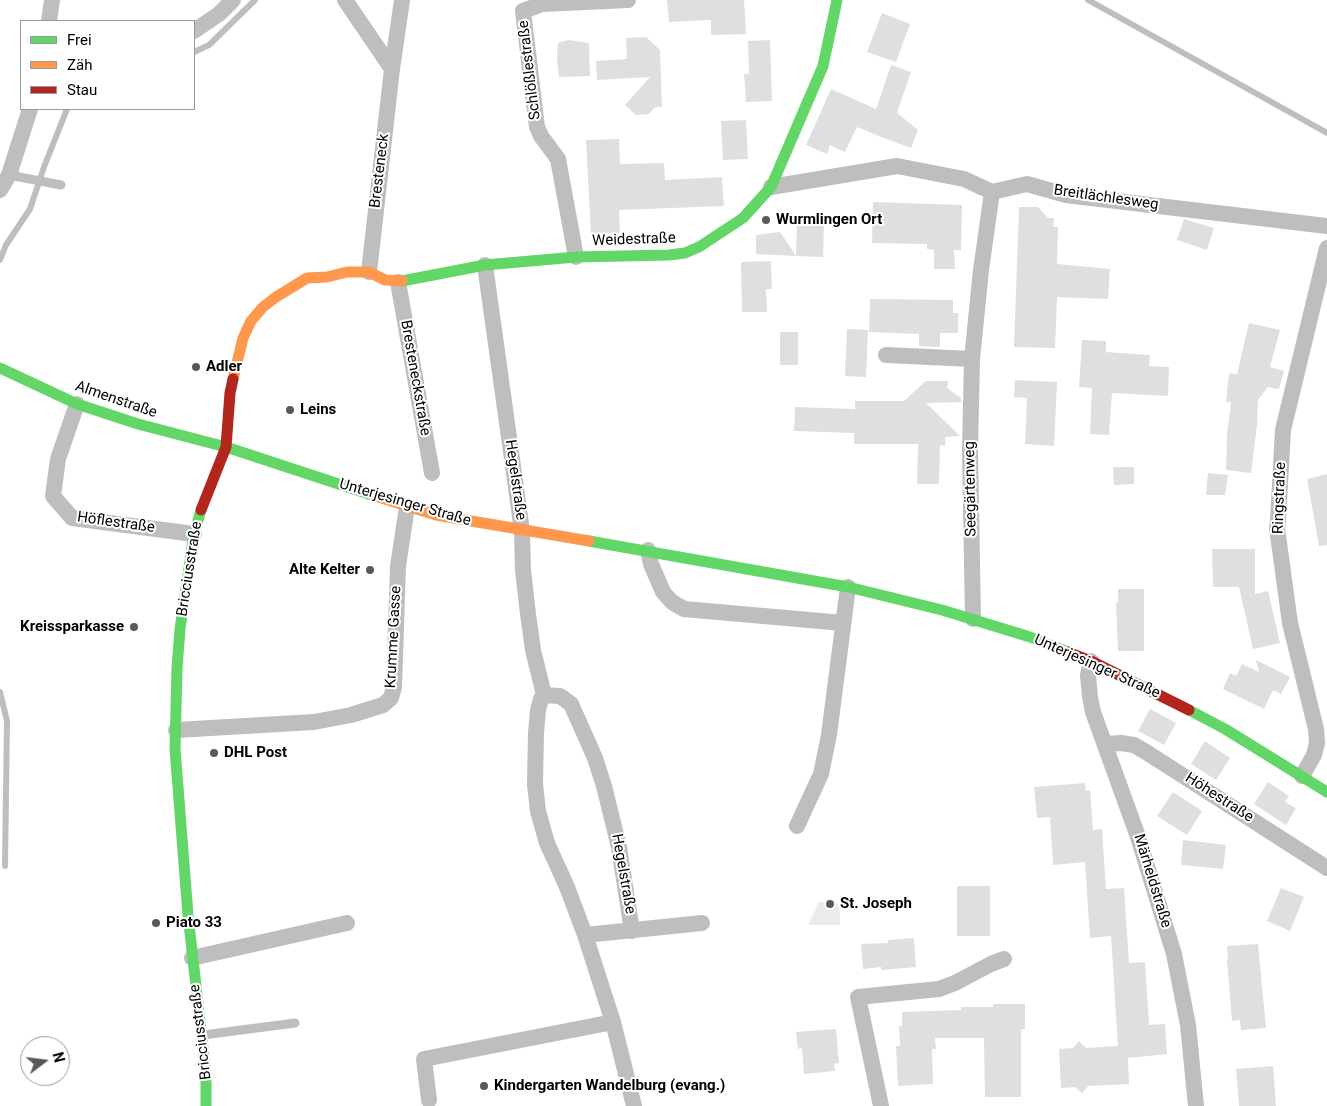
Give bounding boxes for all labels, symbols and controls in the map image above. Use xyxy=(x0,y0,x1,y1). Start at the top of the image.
street label: Schlößlestraße xyxy=(515,19,545,121)
legend xyxy=(20,20,195,110)
text: Frei xyxy=(67,31,92,49)
text: Zäh xyxy=(67,56,92,74)
text: Stau xyxy=(67,81,97,99)
street label: Bresteneck xyxy=(367,133,393,209)
street label: Breitlächlesweg xyxy=(1052,182,1160,214)
place label: Wurmlingen Ort xyxy=(776,211,882,229)
marker: Wurmlingen Ort xyxy=(760,214,772,226)
street label: Weidestraße xyxy=(592,230,676,250)
street label: Bresteneckstraße xyxy=(396,319,434,437)
place label: Adler xyxy=(206,358,242,376)
marker: Adler xyxy=(190,361,202,373)
street label: Almenstraße xyxy=(73,378,159,422)
place label: Leins xyxy=(300,401,336,419)
marker: Leins xyxy=(284,404,296,416)
street label: Hegelstraße xyxy=(500,439,530,521)
street label: Seegärtenweg xyxy=(961,441,981,537)
street label: Ringstraße xyxy=(1270,462,1290,534)
street label: Unterjesinger Straße xyxy=(337,476,473,530)
street label: Höflestraße xyxy=(76,509,156,537)
street label: Bricciusstraße xyxy=(174,520,206,618)
place label: Alte Kelter xyxy=(289,561,360,579)
marker: Alte Kelter xyxy=(364,564,376,576)
street label: Krumme Gasse xyxy=(382,585,406,689)
place label: Kreissparkasse xyxy=(20,618,124,636)
marker: Kreissparkasse xyxy=(128,621,140,633)
street label: Unterjesinger Straße xyxy=(1031,631,1163,703)
place label: DHL Post xyxy=(224,744,287,762)
marker: DHL Post xyxy=(208,747,220,759)
street label: Höhestraße xyxy=(1181,769,1257,827)
street label: Hegelstraße xyxy=(607,832,639,916)
street label: Märheldstraße xyxy=(1129,832,1175,930)
place label: St. Joseph xyxy=(840,895,912,913)
marker: St. Joseph xyxy=(824,898,836,910)
place label: Piato 33 xyxy=(166,914,222,932)
marker: Piato 33 xyxy=(150,917,162,929)
street label: Bricciusstraße xyxy=(186,983,216,1081)
north arrow xyxy=(20,1036,70,1086)
text: N xyxy=(50,1051,68,1064)
place label: Kindergarten Wandelburg (evang.) xyxy=(494,1077,725,1095)
marker: Kindergarten Wandelburg (evang.) xyxy=(478,1080,490,1092)

